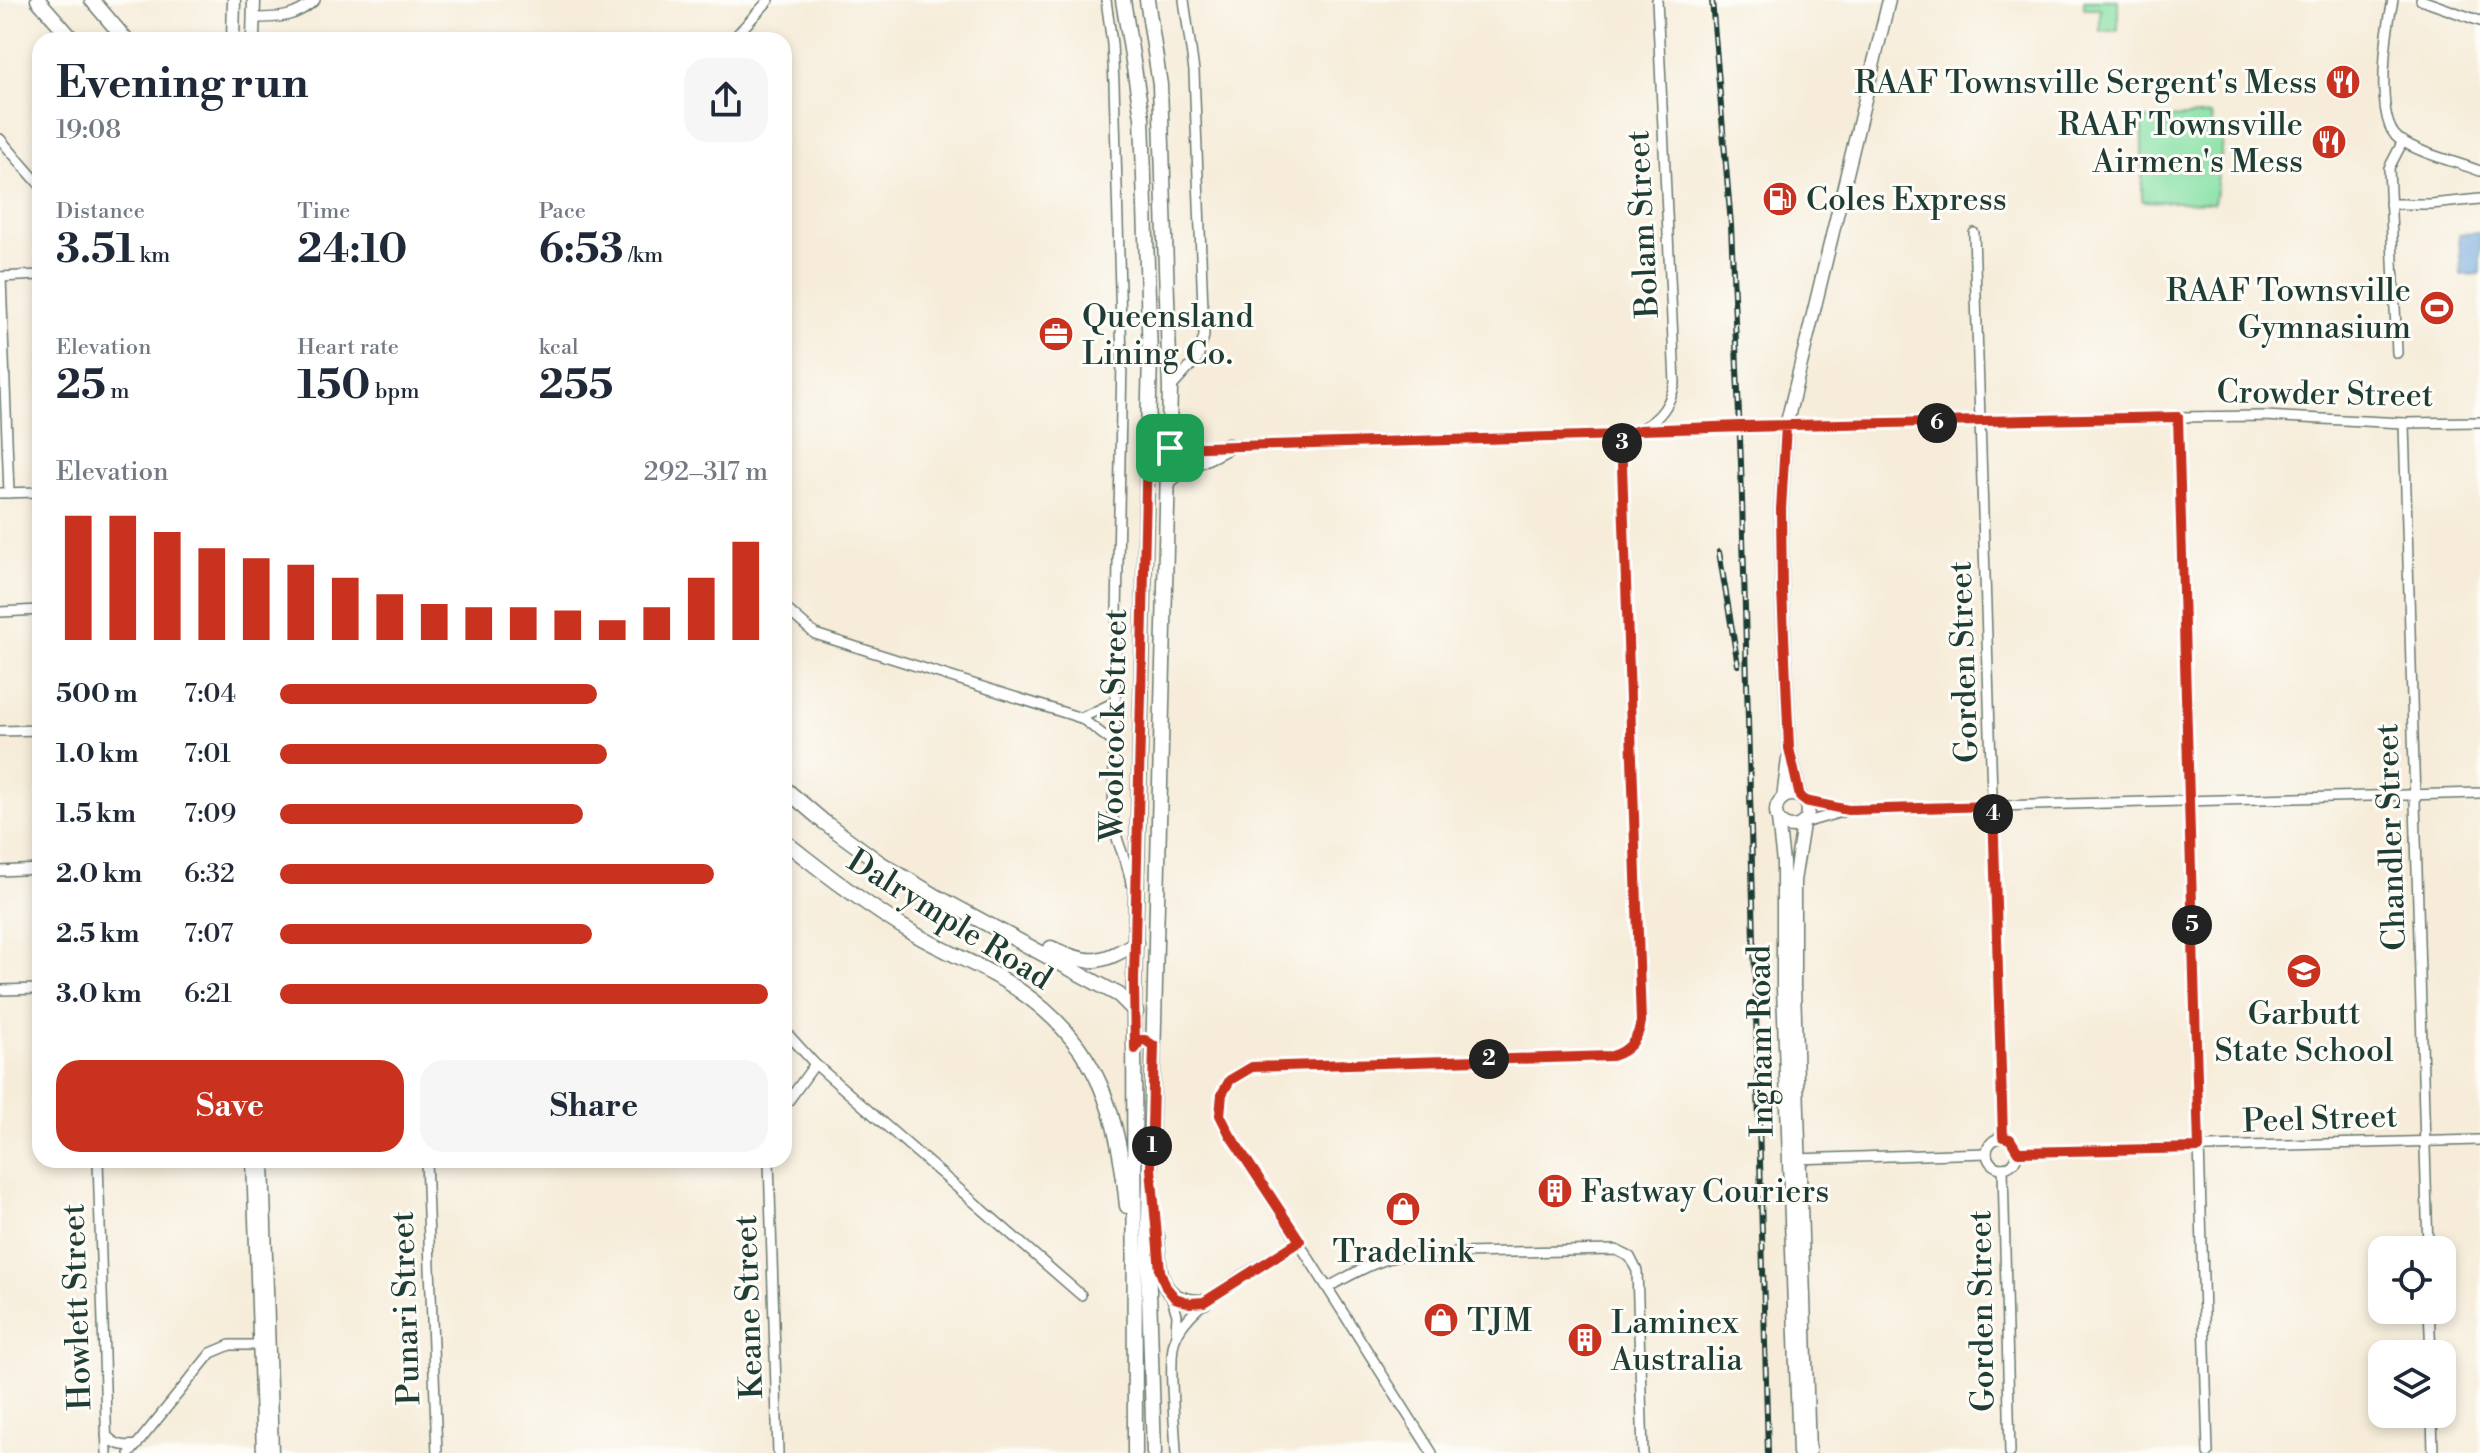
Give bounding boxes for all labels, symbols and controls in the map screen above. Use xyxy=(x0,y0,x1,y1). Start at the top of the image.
text: Evening run xyxy=(56,56,309,111)
button: share xyxy=(684,58,768,142)
place label: RAAF Townsville Sergent's Mess xyxy=(1854,63,2317,103)
restaurant icon: RAAF Townsville Sergent's Mess xyxy=(2324,63,2362,101)
place label: RAAF Townsville Airmen's Mess xyxy=(2058,105,2303,182)
text: 19:08 xyxy=(56,114,121,146)
restaurant icon: RAAF Townsville Airmen's Mess xyxy=(2310,123,2348,161)
street label: Bolam Street xyxy=(1618,129,1668,320)
fuel station icon: Coles Express xyxy=(1761,180,1799,218)
place label: Coles Express xyxy=(1806,180,2007,220)
text: Distance xyxy=(56,198,145,225)
text: Time xyxy=(297,198,350,225)
text: Pace xyxy=(539,198,586,225)
text: 3.51 xyxy=(56,225,135,275)
text: 24:10 xyxy=(297,225,407,275)
text: 6:53 xyxy=(539,225,624,275)
text: km xyxy=(135,242,170,269)
text: /km xyxy=(624,242,663,269)
place label: RAAF Townsville Gymnasium xyxy=(2166,271,2411,348)
sports icon: RAAF Townsville Gymnasium xyxy=(2418,289,2456,327)
place label: Queensland Lining Co. xyxy=(1082,297,1254,374)
office icon: Queensland Lining Co. xyxy=(1037,315,1075,353)
text: Elevation xyxy=(56,334,151,361)
text: Heart rate xyxy=(297,334,399,361)
text: kcal xyxy=(539,334,579,361)
text: 25 xyxy=(56,361,106,411)
text: 150 xyxy=(297,361,370,411)
text: 255 xyxy=(539,361,613,411)
street label: Crowder Street xyxy=(2216,372,2434,416)
text: m xyxy=(106,378,130,405)
text: bpm xyxy=(370,378,419,405)
pin: 6 xyxy=(1917,403,1957,443)
text: 6 xyxy=(1930,409,1944,436)
pin xyxy=(1136,414,1204,482)
pin: 3 xyxy=(1602,423,1642,463)
icon: arrive xyxy=(1148,426,1192,470)
text: 3 xyxy=(1615,429,1629,456)
text: Elevation xyxy=(56,456,169,488)
text: 292–317 m xyxy=(644,456,768,488)
street label: Gorden Street xyxy=(1940,560,1988,764)
street label: Woolcock Street xyxy=(1092,608,1136,843)
text: 500 m xyxy=(56,678,138,710)
text: 7:04 xyxy=(184,678,236,710)
street label: Chandler Street xyxy=(2367,723,2415,951)
text: 1.0 km xyxy=(56,738,139,770)
text: 7:01 xyxy=(184,738,231,770)
pin: 4 xyxy=(1973,794,2013,834)
text: 1.5 km xyxy=(56,798,136,830)
text: 7:09 xyxy=(184,798,236,830)
text: 4 xyxy=(1986,800,2000,827)
street label: Dalrymple Road xyxy=(840,841,1059,999)
text: 2.0 km xyxy=(56,858,142,890)
text: 6:32 xyxy=(184,858,235,890)
pin: 5 xyxy=(2172,905,2212,945)
text: 5 xyxy=(2185,911,2199,938)
text: 2.5 km xyxy=(56,918,139,950)
text: 7:07 xyxy=(184,918,233,950)
street label: Ingham Road xyxy=(1739,945,1783,1137)
school or university icon: Garbutt State School xyxy=(2285,952,2323,990)
text: 3.0 km xyxy=(56,978,142,1010)
text: 6:21 xyxy=(184,978,232,1010)
place label: Garbutt State School xyxy=(2214,994,2394,1071)
pin: 2 xyxy=(1469,1039,1509,1079)
text: 2 xyxy=(1482,1045,1496,1072)
button: Save xyxy=(56,1060,404,1152)
button: Share xyxy=(420,1060,768,1152)
street label: Peel Street xyxy=(2242,1096,2398,1142)
pin: 1 xyxy=(1132,1126,1172,1166)
text: 1 xyxy=(1147,1132,1157,1159)
building icon: Fastway Couriers xyxy=(1536,1172,1574,1210)
place label: Fastway Couriers xyxy=(1581,1172,1829,1212)
shop icon: Tradelink xyxy=(1384,1190,1422,1228)
street label: Howlett Street xyxy=(53,1203,101,1411)
street label: Punari Street xyxy=(383,1210,429,1406)
street label: Gorden Street xyxy=(1960,1210,2004,1412)
street label: Keane Street xyxy=(726,1214,772,1400)
place label: Tradelink xyxy=(1332,1232,1476,1272)
map controls xyxy=(2368,1236,2456,1428)
button: locate xyxy=(2368,1236,2456,1324)
shop icon: TJM xyxy=(1422,1301,1460,1339)
place label: TJM xyxy=(1467,1301,1532,1341)
place label: Laminex Australia xyxy=(1610,1303,1743,1380)
building icon: Laminex Australia xyxy=(1566,1321,1604,1359)
button: layers xyxy=(2368,1340,2456,1428)

